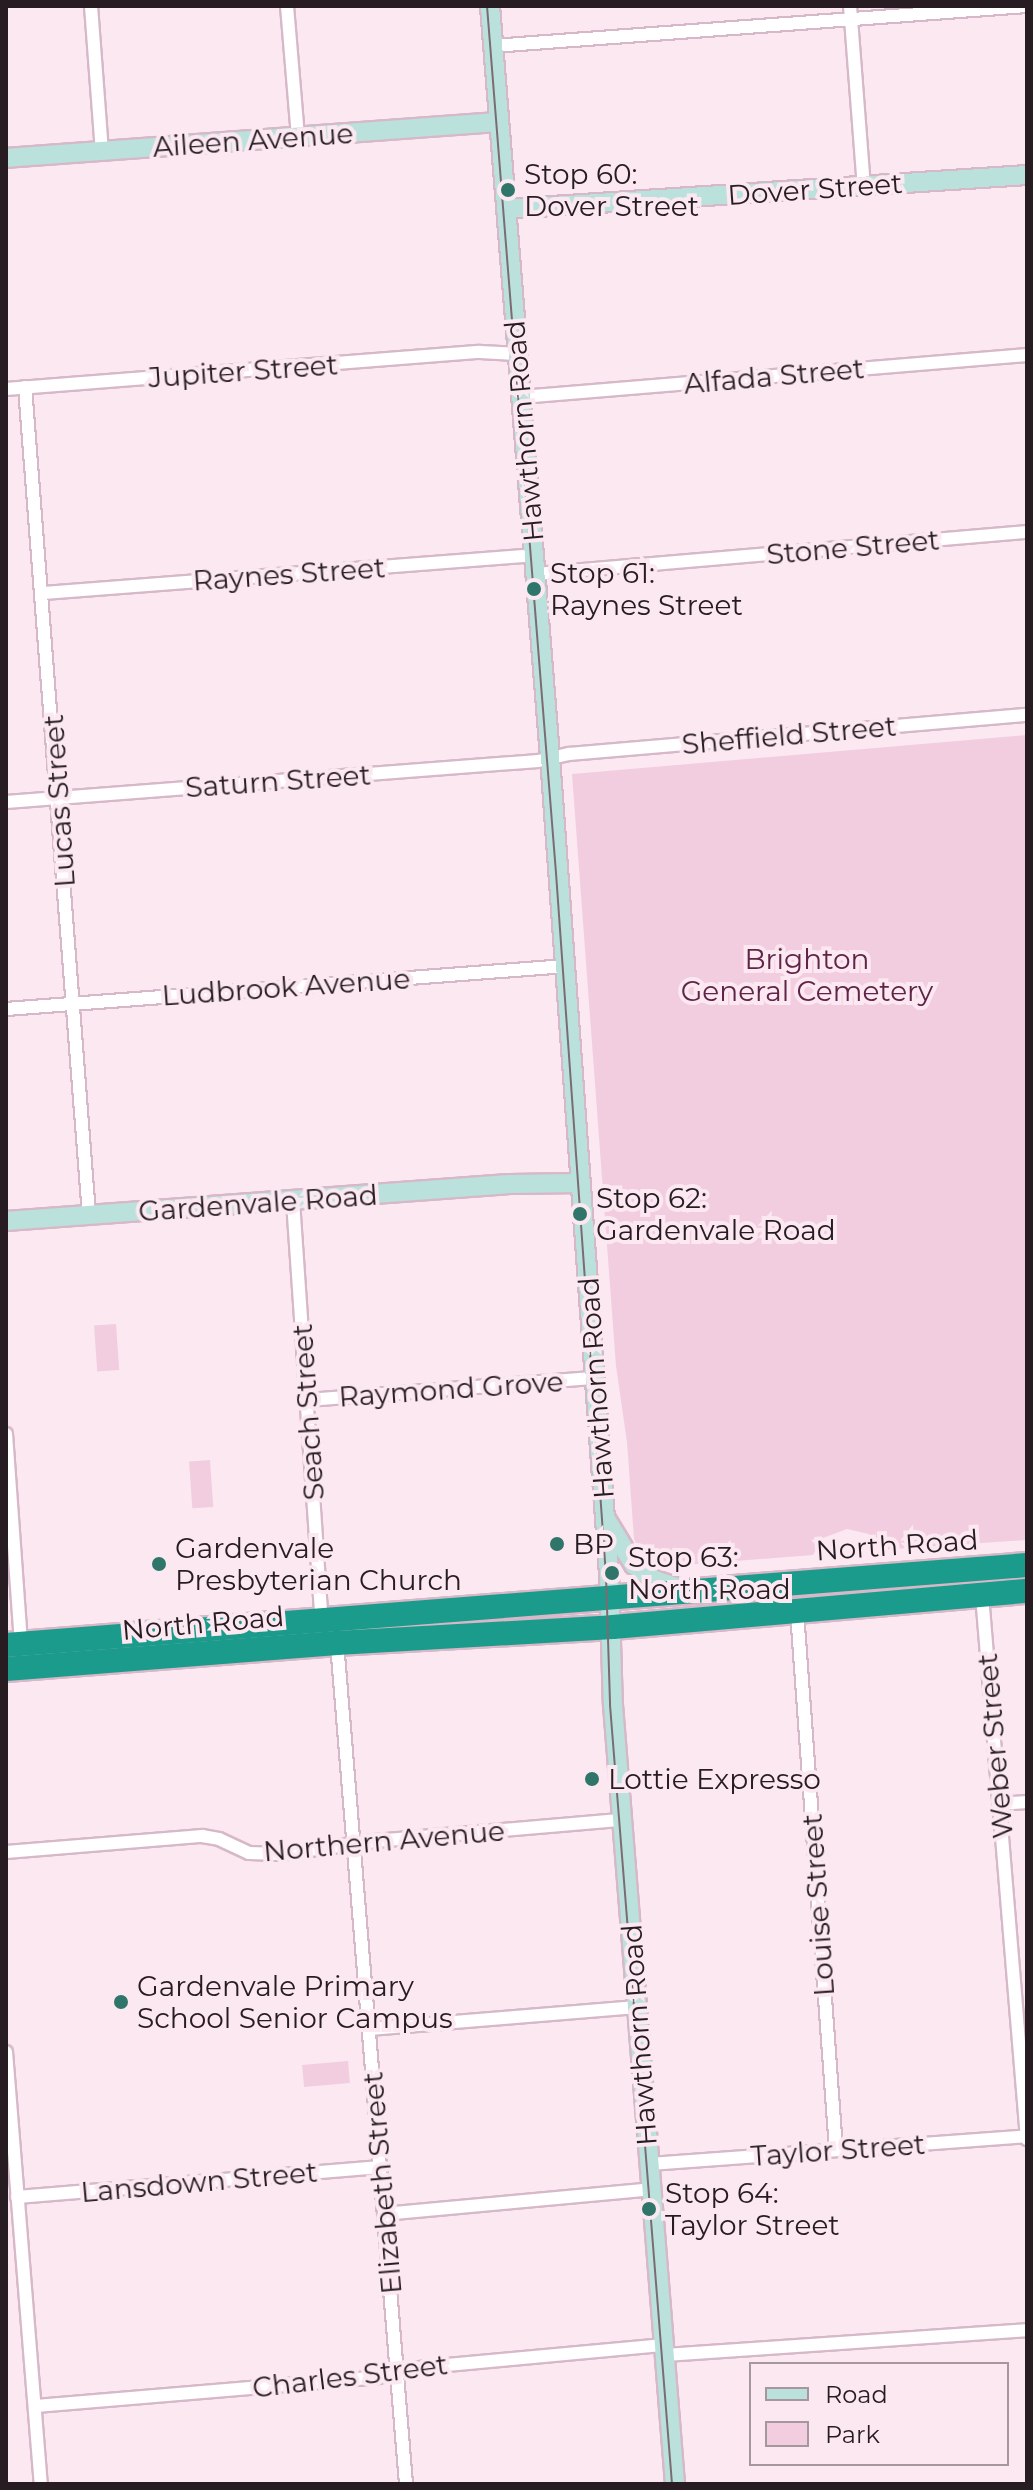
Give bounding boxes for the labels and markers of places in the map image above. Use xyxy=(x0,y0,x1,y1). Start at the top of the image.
place label: Stop 60: Dover Street xyxy=(524,157,699,223)
marker: Stop 60: Dover Street xyxy=(499,181,517,199)
place label: Stop 61: Raynes Street xyxy=(550,556,743,622)
marker: Stop 61: Raynes Street xyxy=(525,580,543,598)
place label: Stop 62: Gardenvale Road xyxy=(596,1181,836,1247)
marker: Stop 62: Gardenvale Road xyxy=(571,1205,589,1223)
place label: BP xyxy=(573,1527,614,1561)
place label: Gardenvale Presbyterian Church xyxy=(175,1531,462,1597)
marker: BP xyxy=(548,1535,566,1553)
place label: Stop 63: North Road xyxy=(628,1540,791,1606)
marker: Gardenvale Presbyterian Church xyxy=(150,1555,168,1573)
marker: Stop 63: North Road xyxy=(603,1564,621,1582)
place label: Lottie Expresso xyxy=(608,1762,821,1796)
marker: Lottie Expresso xyxy=(583,1770,601,1788)
place label: Gardenvale Primary School Senior Campus xyxy=(137,1969,453,2035)
marker: Gardenvale Primary School Senior Campus xyxy=(112,1993,130,2011)
place label: Stop 64: Taylor Street xyxy=(665,2176,840,2242)
marker: Stop 64: Taylor Street xyxy=(640,2200,658,2218)

